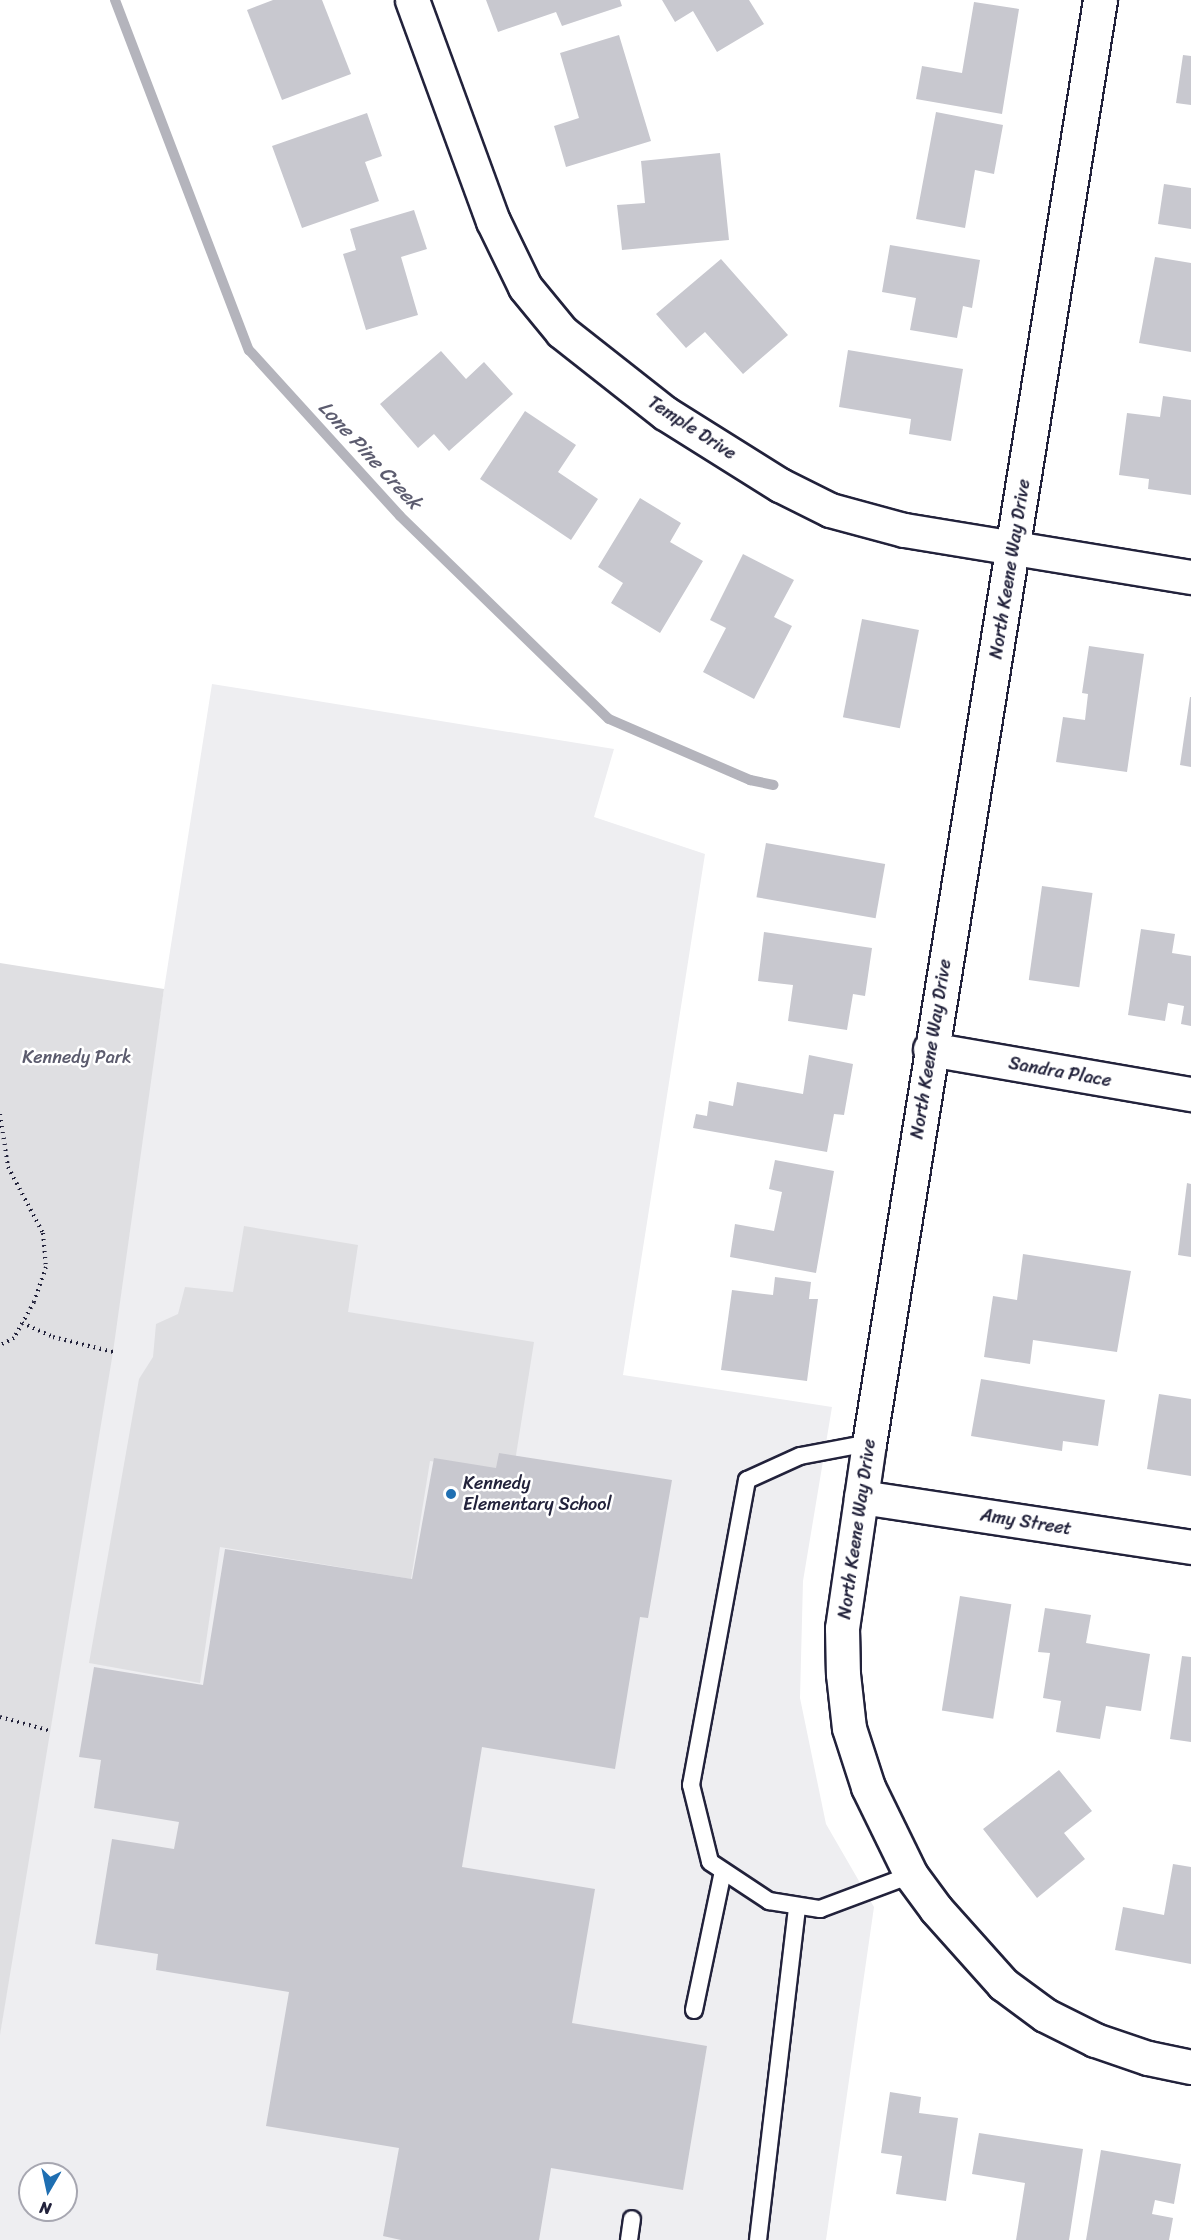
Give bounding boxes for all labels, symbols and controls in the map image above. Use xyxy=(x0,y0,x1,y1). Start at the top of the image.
street label: Temple Drive xyxy=(644,392,740,464)
water label: Lone Pine Creek xyxy=(313,395,427,515)
street label: North Keene Way Drive xyxy=(985,478,1035,660)
street label: North Keene Way Drive xyxy=(906,958,956,1140)
park label: Kennedy Park xyxy=(22,1046,132,1068)
street label: Sandra Place xyxy=(1007,1052,1113,1092)
street label: North Keene Way Drive xyxy=(834,1438,880,1620)
place label: Kennedy Elementary School xyxy=(463,1473,612,1516)
marker: Kennedy Elementary School xyxy=(444,1487,458,1501)
street label: Amy Street xyxy=(979,1504,1073,1540)
north arrow xyxy=(18,2162,78,2222)
text: N xyxy=(38,2193,53,2223)

